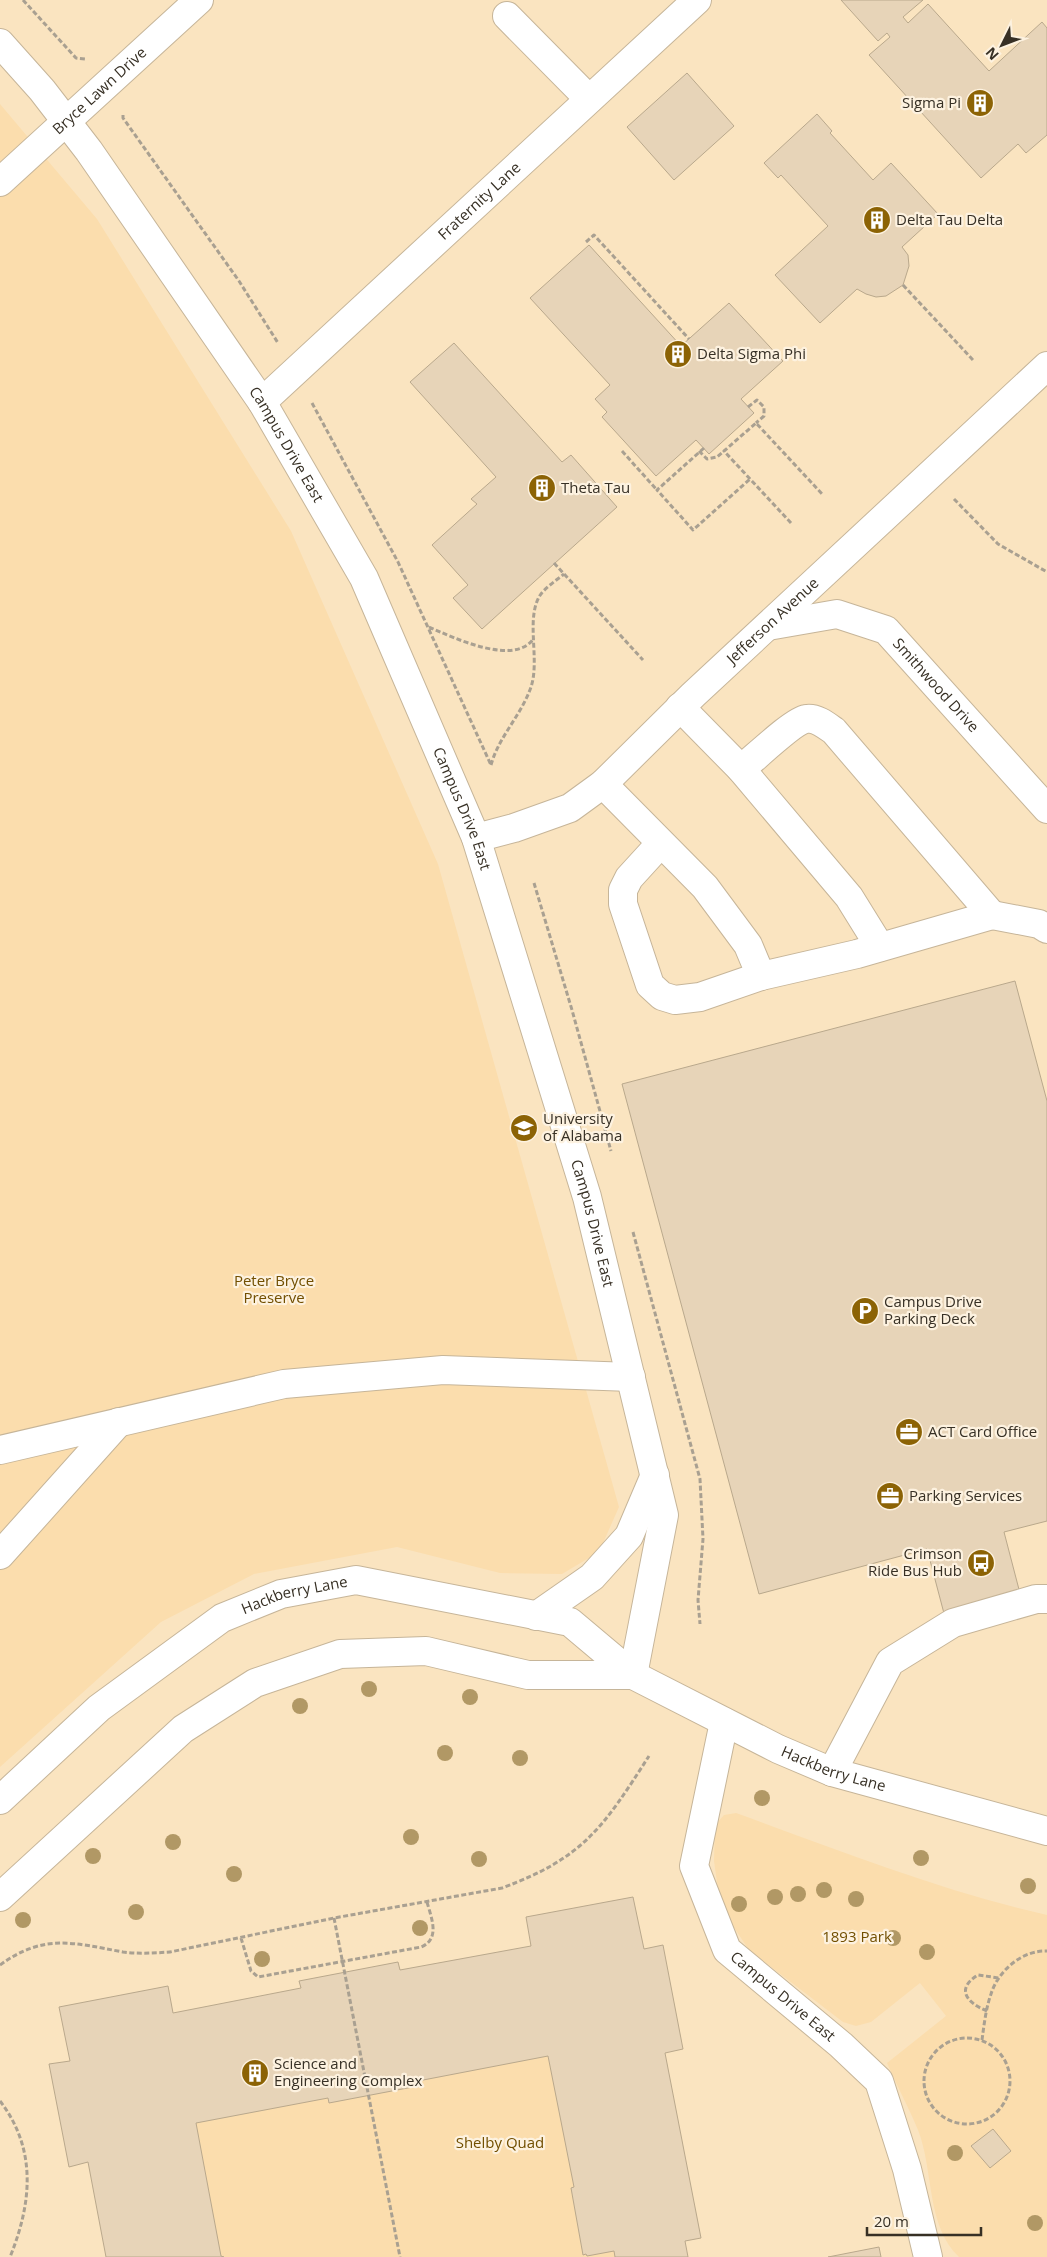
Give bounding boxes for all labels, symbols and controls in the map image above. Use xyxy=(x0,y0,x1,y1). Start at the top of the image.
north arrow xyxy=(977,20,1027,70)
street label: Bryce Lawn Drive xyxy=(48,42,150,138)
text: N xyxy=(981,43,1003,65)
building icon: Sigma Pi xyxy=(965,88,995,118)
place label: Sigma Pi xyxy=(902,92,961,112)
street label: Fraternity Lane xyxy=(433,157,524,244)
building icon: Delta Tau Delta xyxy=(862,205,892,235)
place label: Delta Tau Delta xyxy=(896,209,1003,229)
building icon: Delta Sigma Phi xyxy=(663,339,693,369)
place label: Delta Sigma Phi xyxy=(697,343,806,363)
street label: Campus Drive East xyxy=(245,382,329,506)
building icon: Theta Tau xyxy=(527,473,557,503)
place label: Theta Tau xyxy=(561,477,630,497)
street label: Jefferson Avenue xyxy=(720,572,822,669)
street label: Smithwood Drive xyxy=(889,633,984,736)
street label: Campus Drive East xyxy=(429,744,496,872)
place label: University of Alabama xyxy=(543,1108,622,1145)
school or university icon: University of Alabama xyxy=(509,1113,539,1143)
street label: Campus Drive East xyxy=(567,1157,619,1289)
park label: Peter Bryce Preserve xyxy=(234,1270,314,1307)
place label: Campus Drive Parking Deck xyxy=(884,1291,982,1328)
parking icon: Campus Drive Parking Deck xyxy=(850,1296,880,1326)
office icon: ACT Card Office xyxy=(894,1417,924,1447)
place label: ACT Card Office xyxy=(928,1421,1037,1441)
office icon: Parking Services xyxy=(875,1481,905,1511)
place label: Parking Services xyxy=(909,1485,1022,1505)
place label: Crimson Ride Bus Hub xyxy=(868,1543,962,1580)
bus stop icon: Crimson Ride Bus Hub xyxy=(966,1548,996,1578)
street label: Hackberry Lane xyxy=(238,1571,349,1618)
street label: Hackberry Lane xyxy=(779,1741,888,1795)
park label: 1893 Park xyxy=(822,1926,892,1946)
street label: Campus Drive East xyxy=(727,1946,840,2045)
place label: Science and Engineering Complex xyxy=(274,2053,422,2090)
building icon: Science and Engineering Complex xyxy=(240,2058,270,2088)
park label: Shelby Quad xyxy=(456,2132,544,2152)
scale bar xyxy=(867,2204,981,2236)
text: 20 m xyxy=(874,2211,909,2231)

